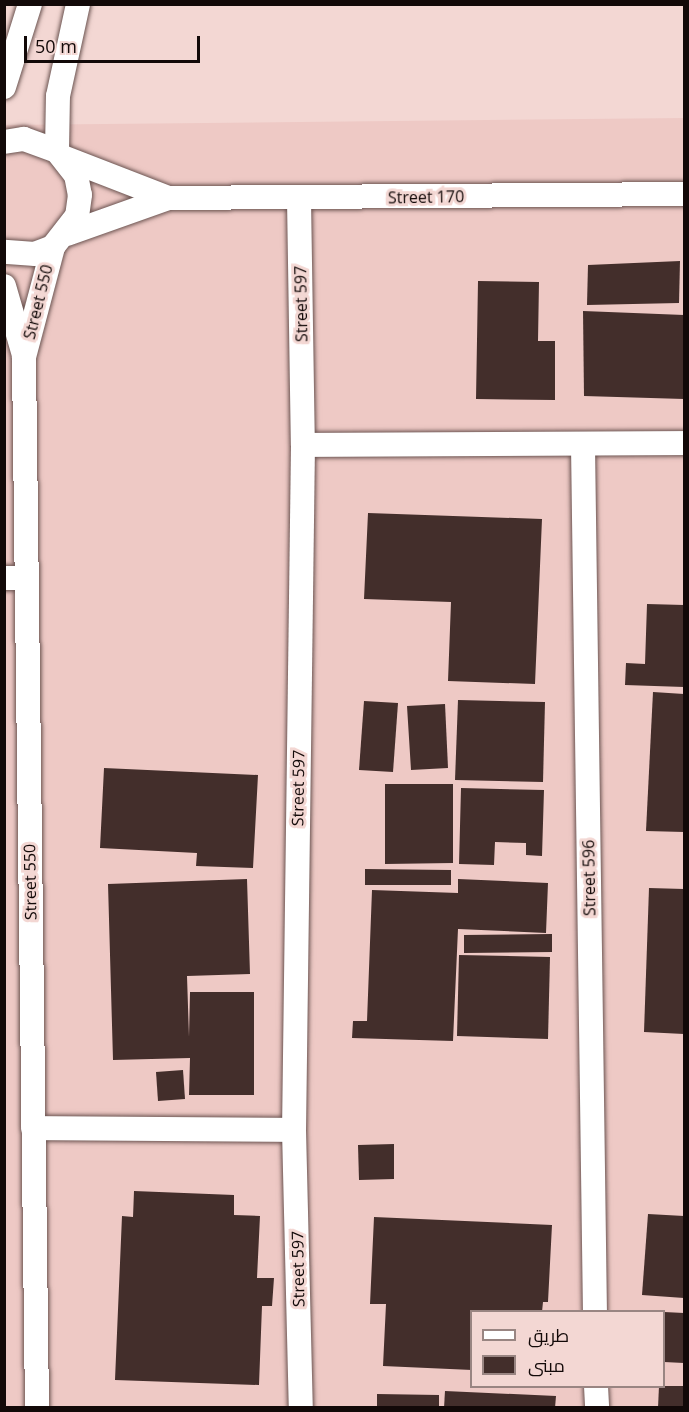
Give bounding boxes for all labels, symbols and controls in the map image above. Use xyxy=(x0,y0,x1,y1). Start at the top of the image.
scale bar xyxy=(27,24,202,62)
text: 50 m xyxy=(35,34,77,58)
street label: Street 170 xyxy=(388,187,464,207)
street label: Street 550 xyxy=(19,263,57,341)
street label: Street 597 xyxy=(291,266,311,342)
street label: Street 597 xyxy=(288,750,308,826)
street label: Street 596 xyxy=(579,840,599,916)
street label: Street 550 xyxy=(20,844,40,920)
street label: Street 597 xyxy=(288,1231,308,1307)
legend xyxy=(470,1310,665,1388)
text: طريق xyxy=(528,1323,569,1347)
text: مبنى xyxy=(528,1353,565,1377)

